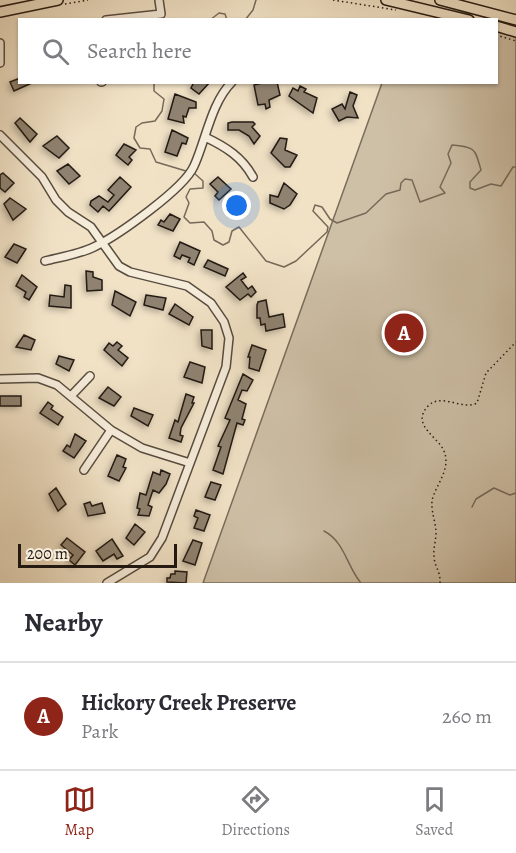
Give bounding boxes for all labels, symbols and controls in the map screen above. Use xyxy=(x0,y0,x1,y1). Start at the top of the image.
search box xyxy=(18,18,498,84)
icon: search xyxy=(39,35,72,68)
text: Search here xyxy=(87,36,192,66)
your location xyxy=(222,191,251,220)
pin: A xyxy=(384,310,424,356)
scale bar xyxy=(18,541,177,568)
text: 200 m xyxy=(27,543,68,565)
text: Nearby xyxy=(24,605,103,640)
text: Hickory Creek Preserve xyxy=(81,688,297,718)
text: A xyxy=(37,703,50,730)
text: 260 m xyxy=(442,703,492,730)
text: Park xyxy=(81,718,119,745)
tab: Map xyxy=(63,783,96,841)
tab: Directions xyxy=(221,783,290,841)
tab: Saved xyxy=(415,783,453,841)

